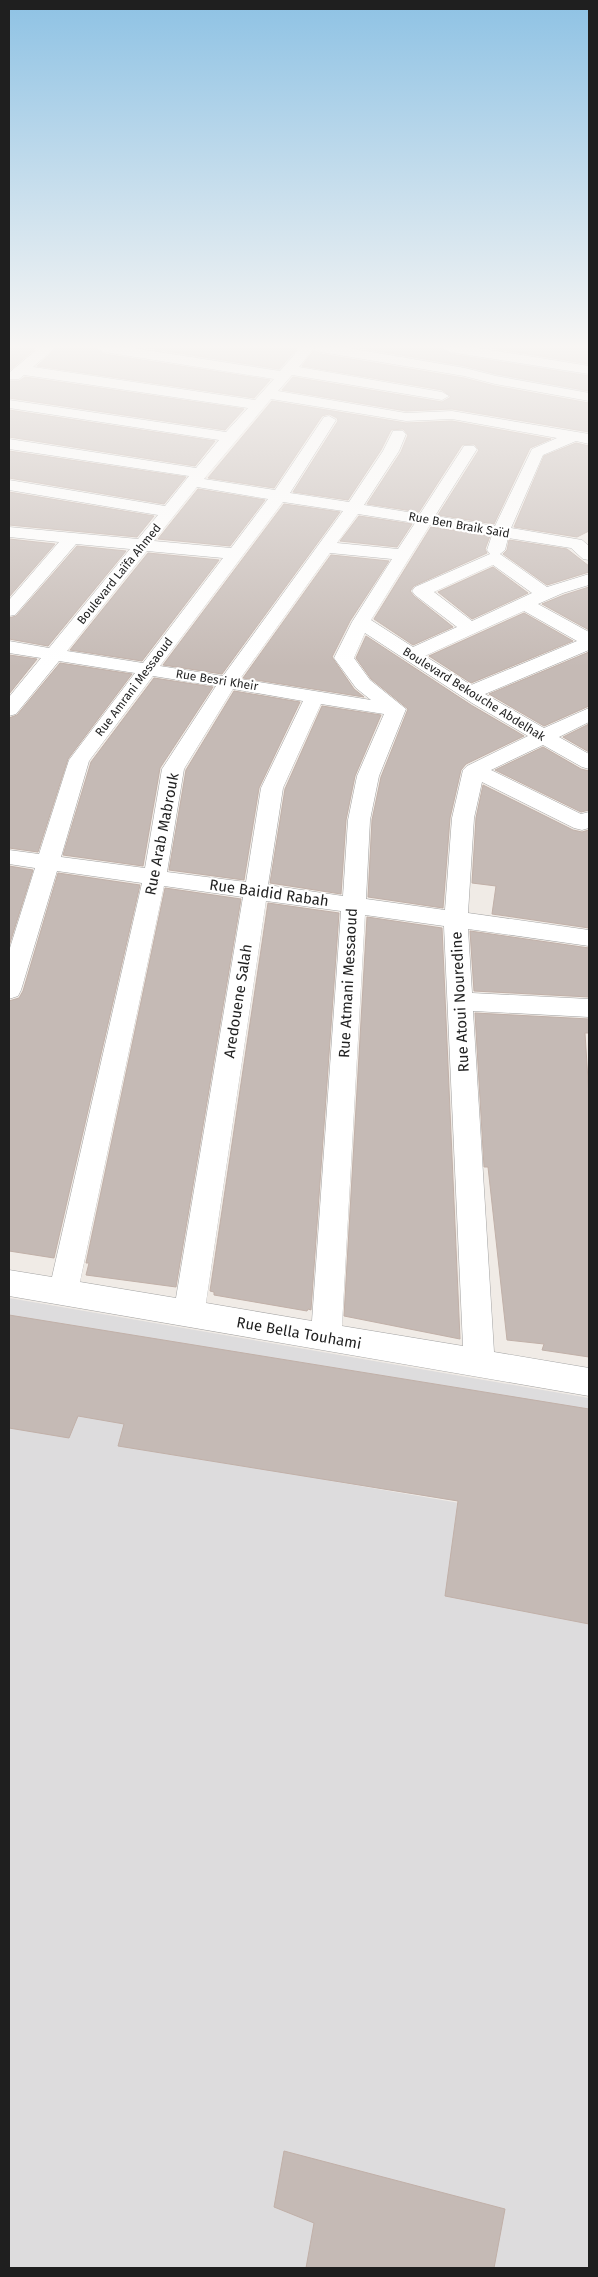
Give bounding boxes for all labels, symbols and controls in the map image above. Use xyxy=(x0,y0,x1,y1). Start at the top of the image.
street label: Rue Ben Braik Saïd xyxy=(407,509,511,541)
street label: Boulevard Laïfa Ahmed xyxy=(74,521,164,627)
street label: Rue Amrani Messaoud xyxy=(92,635,176,739)
street label: Boulevard Bekouche Abdelhak xyxy=(400,644,549,744)
street label: Rue Besri Kheir xyxy=(175,667,260,693)
street label: Rue Arab Mabrouk xyxy=(141,771,183,897)
street label: Rue Baidid Rabah xyxy=(208,876,330,910)
street label: Rue Atmani Messaoud xyxy=(335,908,361,1058)
street label: Rue Atoui Nouredine xyxy=(447,931,473,1073)
street label: Aredouene Salah xyxy=(220,943,256,1059)
street label: Rue Bella Touhami xyxy=(235,1313,363,1353)

